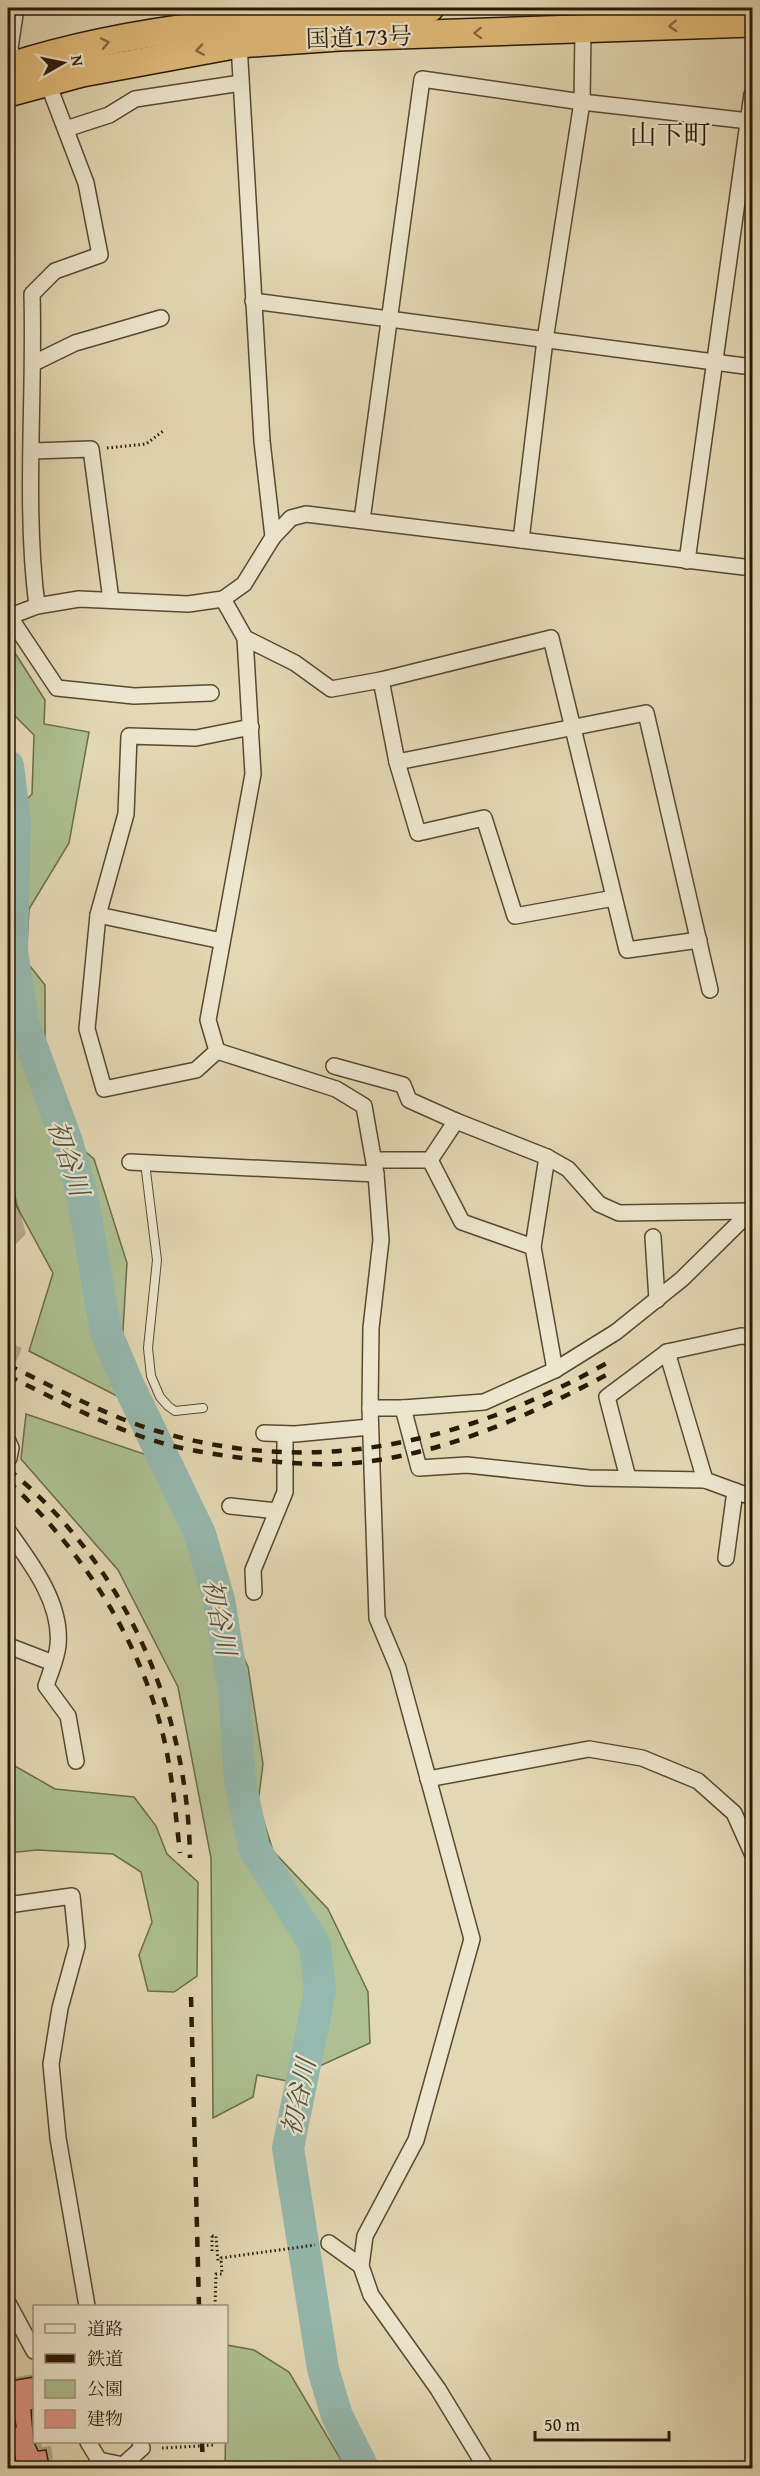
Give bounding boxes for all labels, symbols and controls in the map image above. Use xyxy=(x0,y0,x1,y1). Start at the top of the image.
street label: 国道173号 xyxy=(305,18,413,56)
one-way arrow xyxy=(669,20,678,33)
one-way arrow xyxy=(474,27,483,40)
north arrow xyxy=(33,33,93,93)
one-way arrow xyxy=(100,38,110,50)
one-way arrow xyxy=(195,43,205,55)
text: N xyxy=(65,53,91,68)
district label: 山下町 xyxy=(630,114,711,154)
water label: 初谷川 xyxy=(38,1115,101,1204)
water label: 初谷川 xyxy=(193,1575,247,1662)
water label: 初谷川 xyxy=(271,2052,326,2139)
legend xyxy=(33,2305,228,2443)
text: 道路 xyxy=(87,2315,123,2342)
text: 鉄道 xyxy=(87,2345,123,2372)
text: 公園 xyxy=(87,2375,123,2402)
scale bar xyxy=(535,2404,668,2442)
text: 建物 xyxy=(87,2405,123,2432)
text: 50 m xyxy=(544,2411,580,2438)

